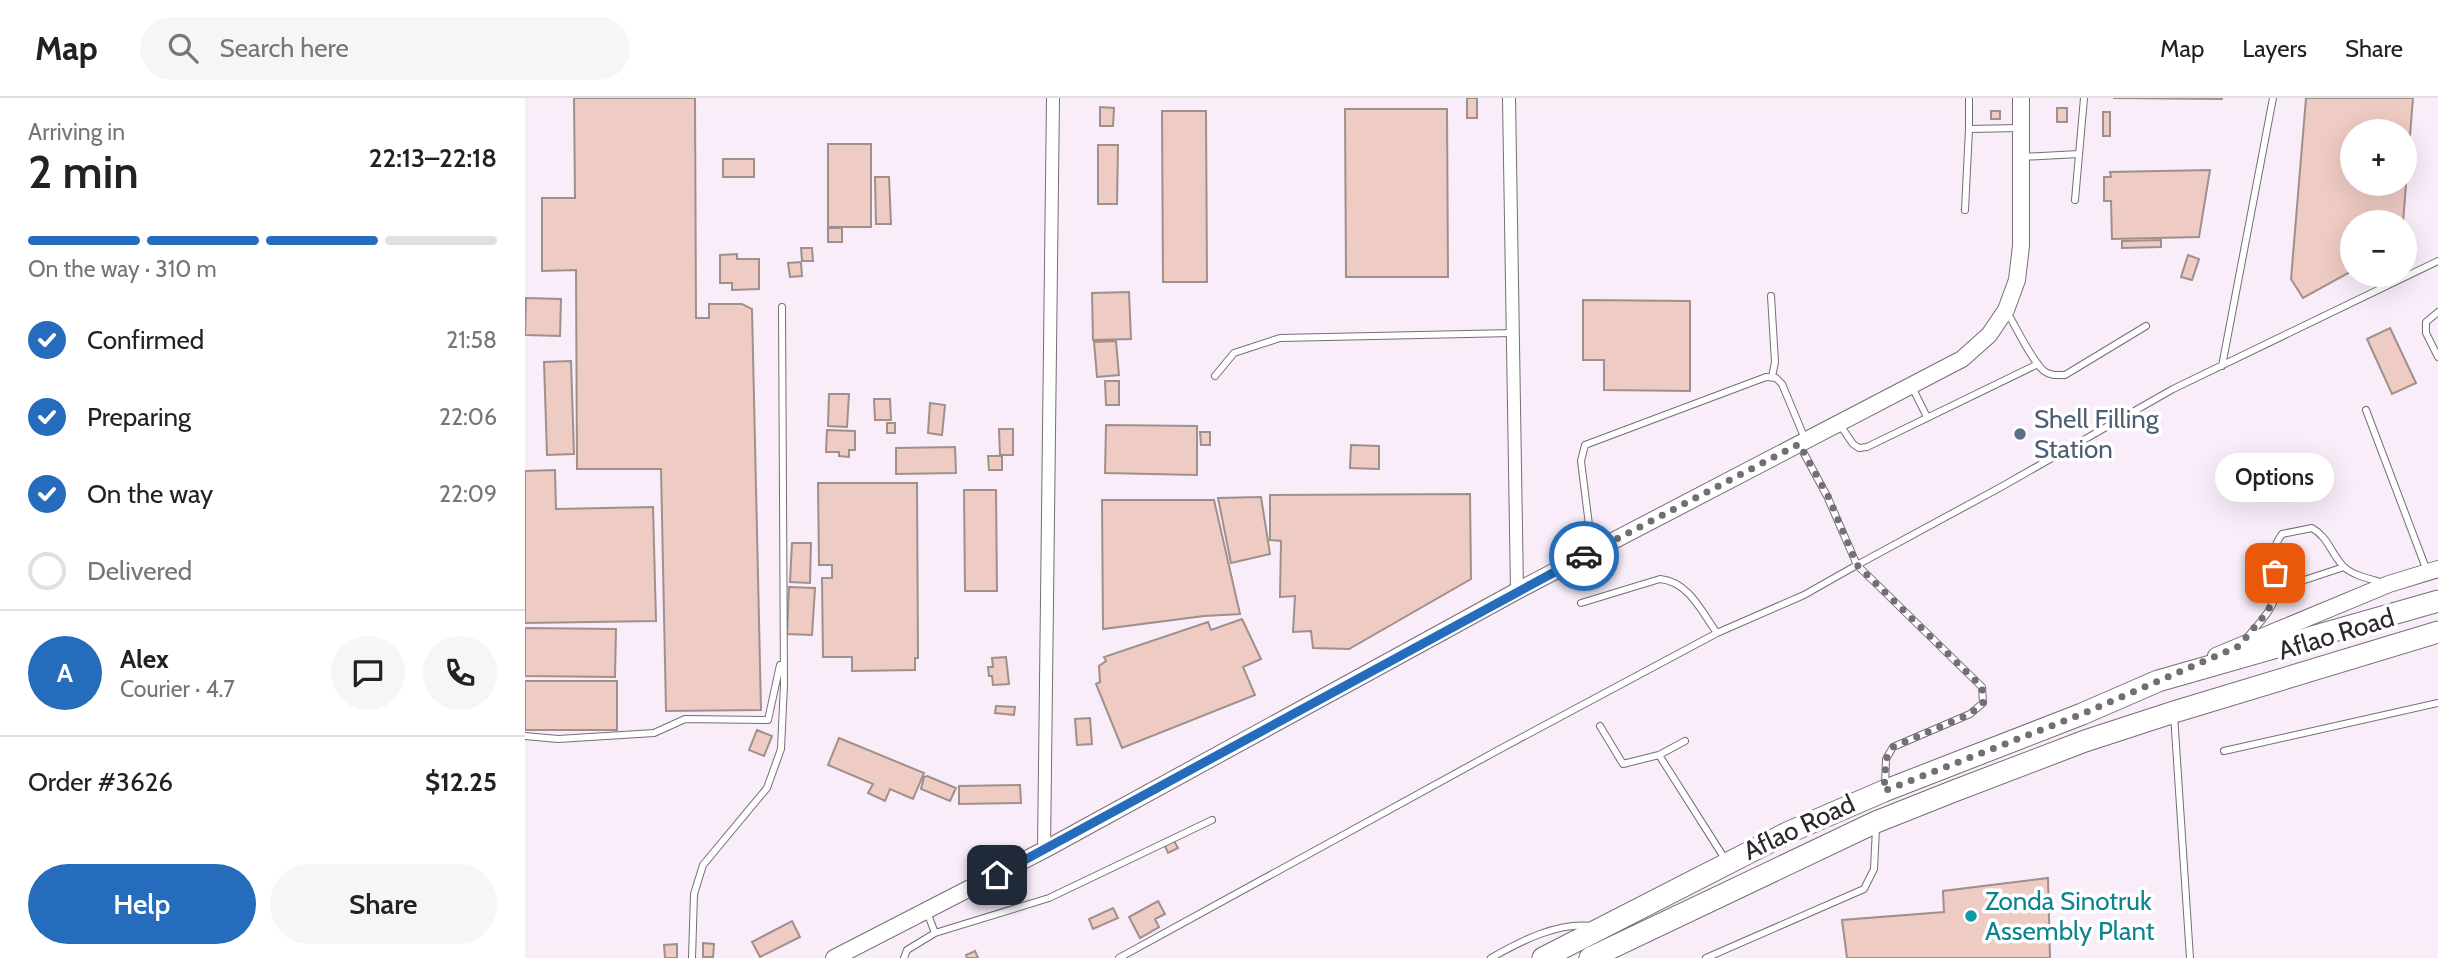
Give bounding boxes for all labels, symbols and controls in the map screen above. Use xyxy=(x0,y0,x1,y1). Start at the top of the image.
search box xyxy=(140,17,630,80)
text: Map xyxy=(35,28,98,68)
icon: search xyxy=(164,29,202,67)
text: Search here xyxy=(220,32,349,64)
text: Map xyxy=(2160,34,2204,63)
text: Layers xyxy=(2242,34,2307,63)
text: Share xyxy=(2345,34,2403,63)
text: Arriving in xyxy=(28,118,125,146)
map controls xyxy=(2340,119,2417,287)
button: + xyxy=(2340,119,2417,196)
text: 22:13–22:18 xyxy=(369,142,497,174)
text: 2 min xyxy=(28,144,139,200)
button: − xyxy=(2340,210,2417,287)
text: On the way · 310 m xyxy=(28,255,217,283)
icon: check xyxy=(28,321,66,359)
text: Confirmed xyxy=(87,324,204,356)
text: 21:58 xyxy=(446,326,497,354)
icon: check xyxy=(28,398,66,436)
text: Preparing xyxy=(87,401,191,433)
text: 22:06 xyxy=(439,403,497,431)
place label: Shell Filling Station xyxy=(2034,403,2160,465)
marker: Shell Filling Station xyxy=(2012,426,2028,442)
callout: Options xyxy=(2215,454,2335,503)
text: Options xyxy=(2235,463,2314,491)
icon: check xyxy=(28,475,66,513)
text: On the way xyxy=(87,478,213,510)
text: 22:09 xyxy=(439,480,497,508)
courier xyxy=(1549,521,1619,591)
icon: car xyxy=(1565,537,1603,575)
pin xyxy=(2245,543,2305,603)
icon: bag xyxy=(2256,554,2294,592)
text: Delivered xyxy=(87,555,192,587)
street label: Aflao Road xyxy=(2274,601,2398,667)
button: chat xyxy=(331,636,405,710)
button: phone xyxy=(423,636,497,710)
text: Alex xyxy=(120,643,169,675)
text: A xyxy=(57,657,73,689)
text: Courier · 4.7 xyxy=(120,675,235,703)
text: Order #3626 xyxy=(28,766,173,798)
text: $12.25 xyxy=(425,766,497,798)
street label: Aflao Road xyxy=(1738,787,1860,867)
pin xyxy=(967,845,1027,905)
icon: home xyxy=(978,856,1016,894)
button: Help xyxy=(28,864,256,944)
button: Share xyxy=(270,864,497,944)
place label: Zonda Sinotruk Assembly Plant xyxy=(1985,885,2155,947)
marker: Zonda Sinotruk Assembly Plant xyxy=(1963,908,1979,924)

